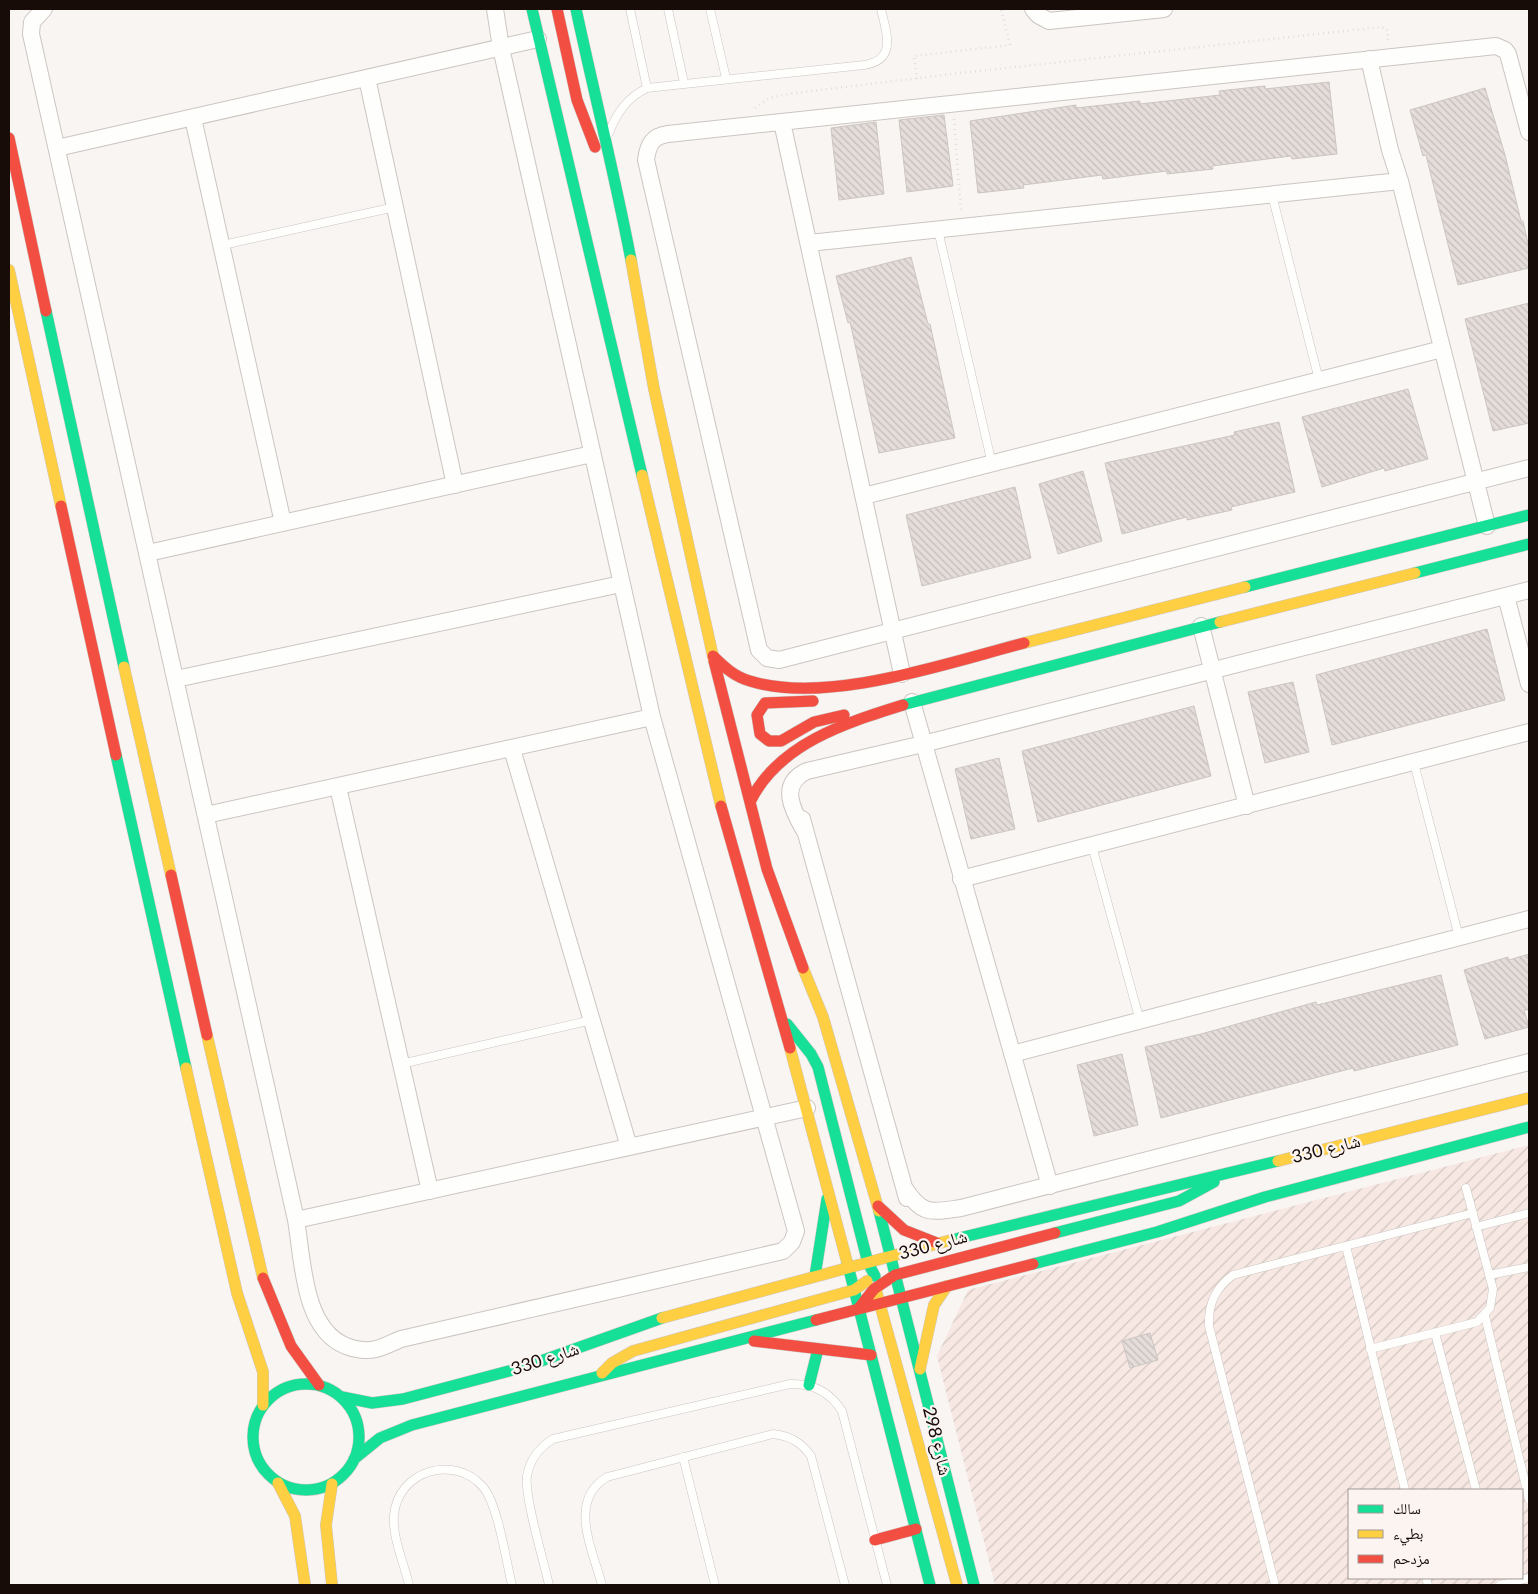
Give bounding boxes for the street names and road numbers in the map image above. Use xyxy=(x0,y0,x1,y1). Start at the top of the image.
street label: شارع 330 xyxy=(1289,1129,1363,1168)
street label: شارع 330 xyxy=(896,1224,970,1265)
street label: شارع 330 xyxy=(508,1337,582,1380)
street label: شارع 298 xyxy=(918,1404,957,1478)

